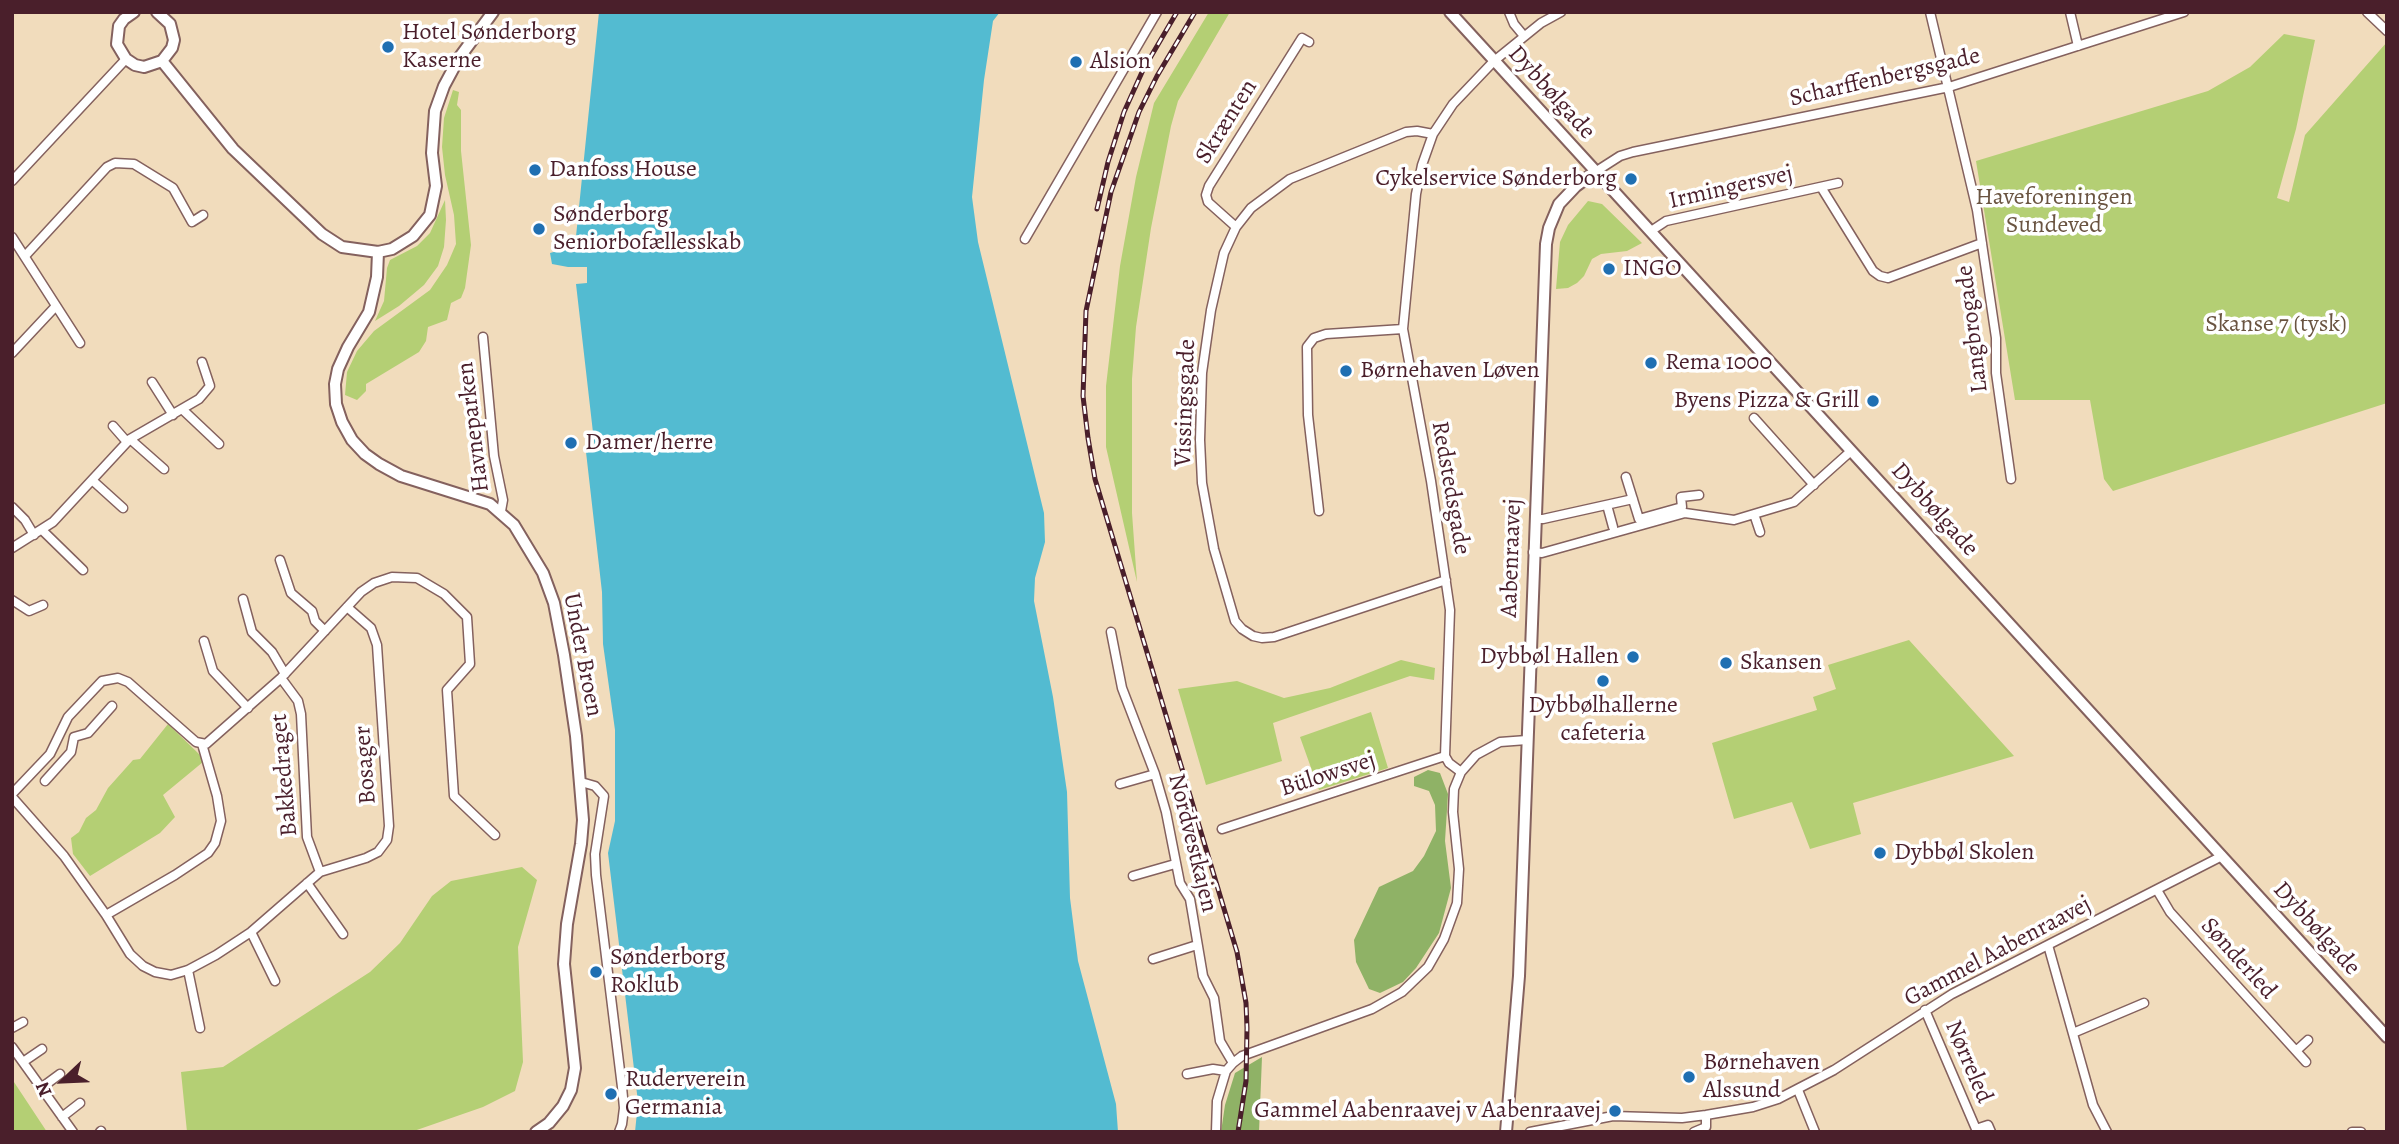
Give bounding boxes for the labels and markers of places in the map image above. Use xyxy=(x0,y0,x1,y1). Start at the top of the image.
place label: Hotel Sønderborg Kaserne xyxy=(402,19,576,75)
marker: Hotel Sønderborg Kaserne xyxy=(380,39,396,55)
place label: Alsion xyxy=(1090,48,1151,76)
marker: Alsion xyxy=(1068,54,1084,70)
place label: Danfoss House xyxy=(549,156,697,184)
marker: Danfoss House xyxy=(527,162,543,178)
place label: Cykelservice Sønderborg xyxy=(1375,165,1617,193)
marker: Cykelservice Sønderborg xyxy=(1623,171,1639,187)
place label: Sønderborg Seniorbofællesskab xyxy=(553,201,741,257)
marker: Sønderborg Seniorbofællesskab xyxy=(531,221,547,237)
place label: INGO xyxy=(1623,255,1682,283)
marker: INGO xyxy=(1601,261,1617,277)
place label: Rema 1000 xyxy=(1665,349,1772,377)
marker: Rema 1000 xyxy=(1643,355,1659,371)
place label: Børnehaven Løven xyxy=(1360,357,1540,385)
marker: Børnehaven Løven xyxy=(1338,363,1354,379)
place label: Byens Pizza & Grill xyxy=(1674,387,1859,415)
marker: Byens Pizza & Grill xyxy=(1865,393,1881,409)
place label: Damer/herre xyxy=(585,429,713,457)
marker: Damer/herre xyxy=(563,435,579,451)
place label: Dybbøl Hallen xyxy=(1480,643,1619,671)
marker: Dybbøl Hallen xyxy=(1625,649,1641,665)
place label: Skansen xyxy=(1740,649,1822,677)
marker: Skansen xyxy=(1718,655,1734,671)
marker: Dybbølhallerne cafeteria xyxy=(1595,673,1611,689)
place label: Dybbølhallerne cafeteria xyxy=(1528,692,1678,748)
place label: Dybbøl Skolen xyxy=(1894,839,2034,867)
marker: Dybbøl Skolen xyxy=(1872,845,1888,861)
place label: Sønderborg Roklub xyxy=(610,944,726,1000)
marker: Sønderborg Roklub xyxy=(588,964,604,980)
place label: Børnehaven Alssund xyxy=(1703,1049,1820,1105)
place label: Ruderverein Germania xyxy=(625,1066,746,1122)
marker: Børnehaven Alssund xyxy=(1681,1069,1697,1085)
marker: Ruderverein Germania xyxy=(603,1086,619,1102)
place label: Gammel Aabenraavej v Aabenraavej xyxy=(1254,1097,1601,1125)
marker: Gammel Aabenraavej v Aabenraavej xyxy=(1607,1103,1623,1119)

